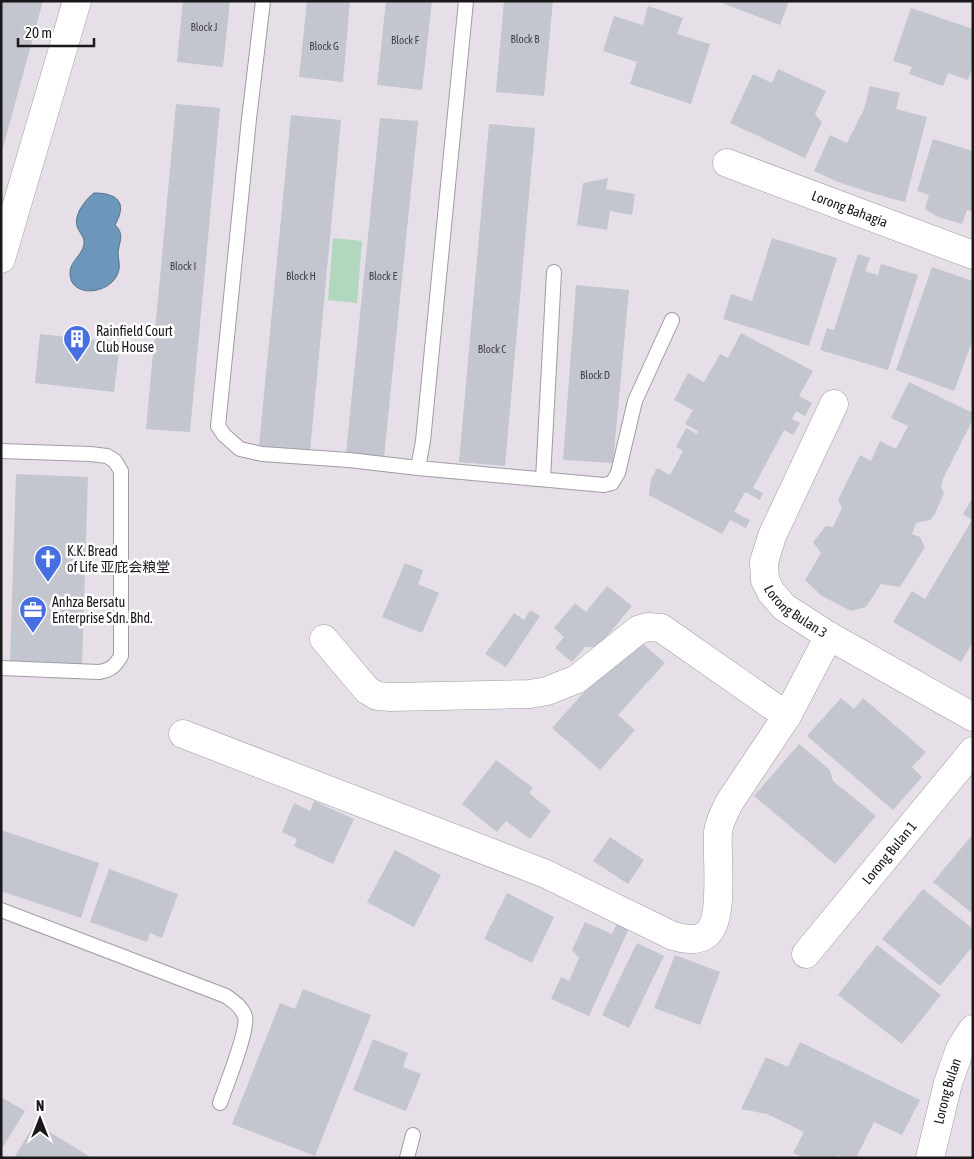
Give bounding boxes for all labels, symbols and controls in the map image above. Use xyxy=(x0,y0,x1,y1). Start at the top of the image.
scale bar xyxy=(18,15,94,47)
house number: Block J xyxy=(190,21,218,33)
text: 20 m xyxy=(25,24,52,41)
house number: Block B xyxy=(511,33,540,45)
house number: Block F xyxy=(391,34,420,46)
house number: Block G xyxy=(309,40,339,52)
street label: Lorong Bahagia xyxy=(810,187,890,230)
house number: Block I xyxy=(170,260,196,272)
house number: Block H xyxy=(286,270,316,282)
house number: Block E xyxy=(369,270,397,282)
place label: Rainfield Court Club House xyxy=(96,323,173,355)
building icon: Rainfield Court Club House xyxy=(62,324,92,363)
house number: Block C xyxy=(478,343,506,355)
house number: Block D xyxy=(580,369,610,381)
place label: K.K. Bread of Life 亚庇会粮堂 xyxy=(67,543,170,575)
church icon: K.K. Bread of Life 亚庇会粮堂 xyxy=(33,544,63,583)
street label: Lorong Bulan 3 xyxy=(761,582,830,641)
place label: Anhza Bersatu Enterprise Sdn. Bhd. xyxy=(52,594,153,626)
office icon: Anhza Bersatu Enterprise Sdn. Bhd. xyxy=(18,595,48,634)
street label: Lorong Bulan 1 xyxy=(859,818,920,887)
street label: Lorong Bulan xyxy=(930,1056,964,1126)
north arrow xyxy=(15,1094,65,1144)
text: N xyxy=(36,1098,44,1114)

